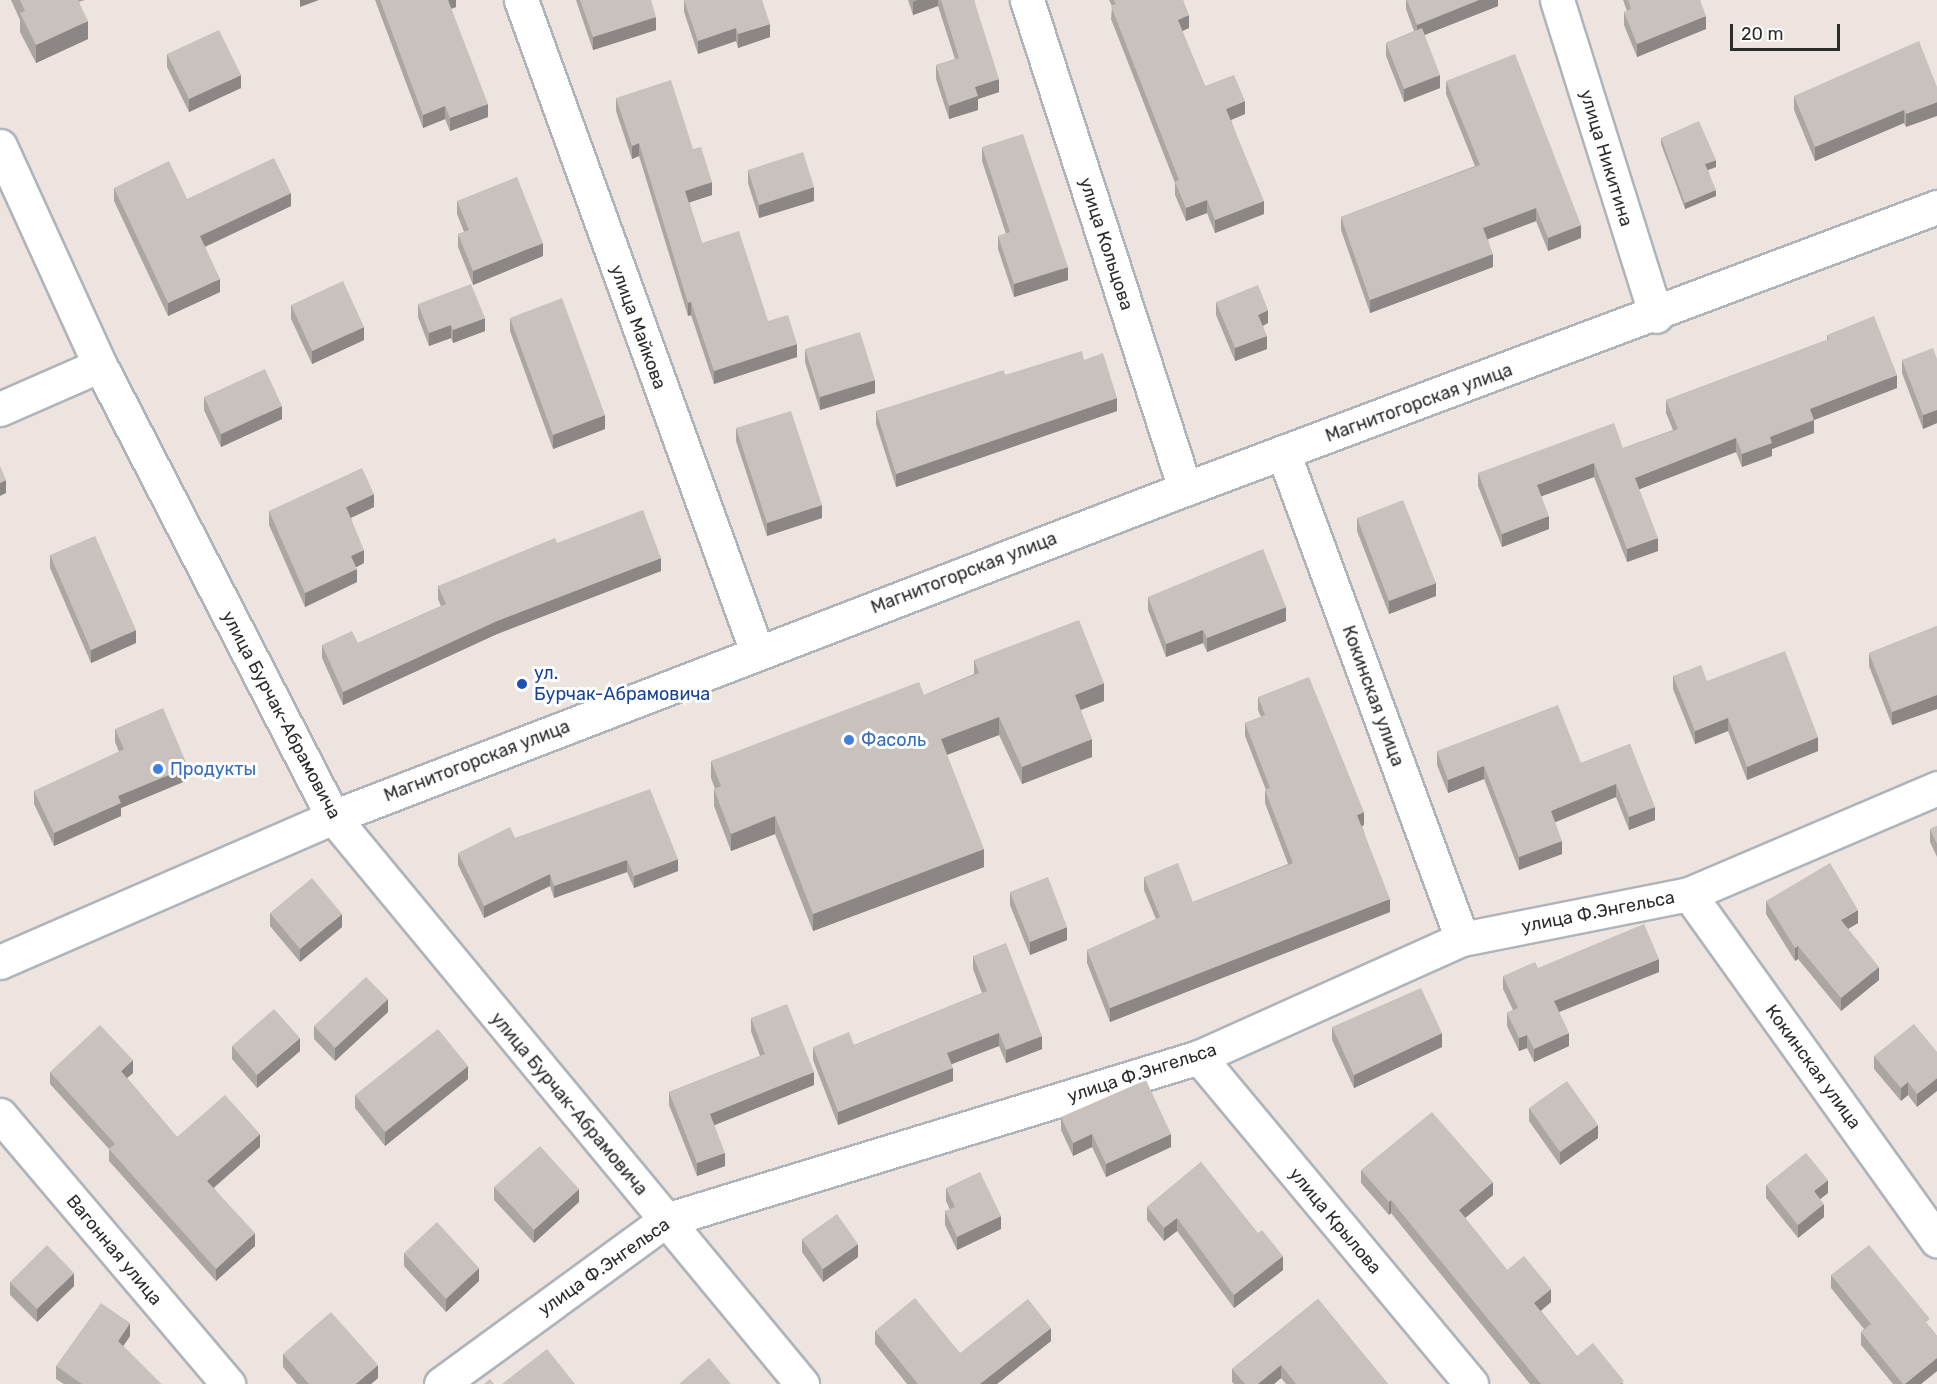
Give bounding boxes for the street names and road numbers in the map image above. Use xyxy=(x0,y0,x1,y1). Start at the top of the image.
street label: улица Никитина xyxy=(1575,87,1637,229)
street label: улица Кольцова xyxy=(1074,175,1138,313)
street label: улица Майкова xyxy=(605,262,671,392)
street label: Магнитогорская улица xyxy=(1322,359,1516,447)
street label: Магнитогорская улица xyxy=(868,528,1060,618)
street label: улица Бурчак-Абрамовича xyxy=(217,607,345,823)
street label: Кокинская улица xyxy=(1337,623,1409,769)
street label: Магнитогорская улица xyxy=(381,716,573,806)
street label: улица Ф.Энгельса xyxy=(1520,887,1676,937)
street label: Кокинская улица xyxy=(1761,1001,1865,1133)
street label: улица Бурчак-Абрамовича xyxy=(486,1008,652,1200)
street label: улица Ф.Энгельса xyxy=(1065,1039,1219,1107)
street label: улица Крылова xyxy=(1284,1164,1386,1278)
street label: Вагонная улица xyxy=(61,1190,167,1310)
street label: улица Ф.Энгельса xyxy=(534,1214,674,1320)

